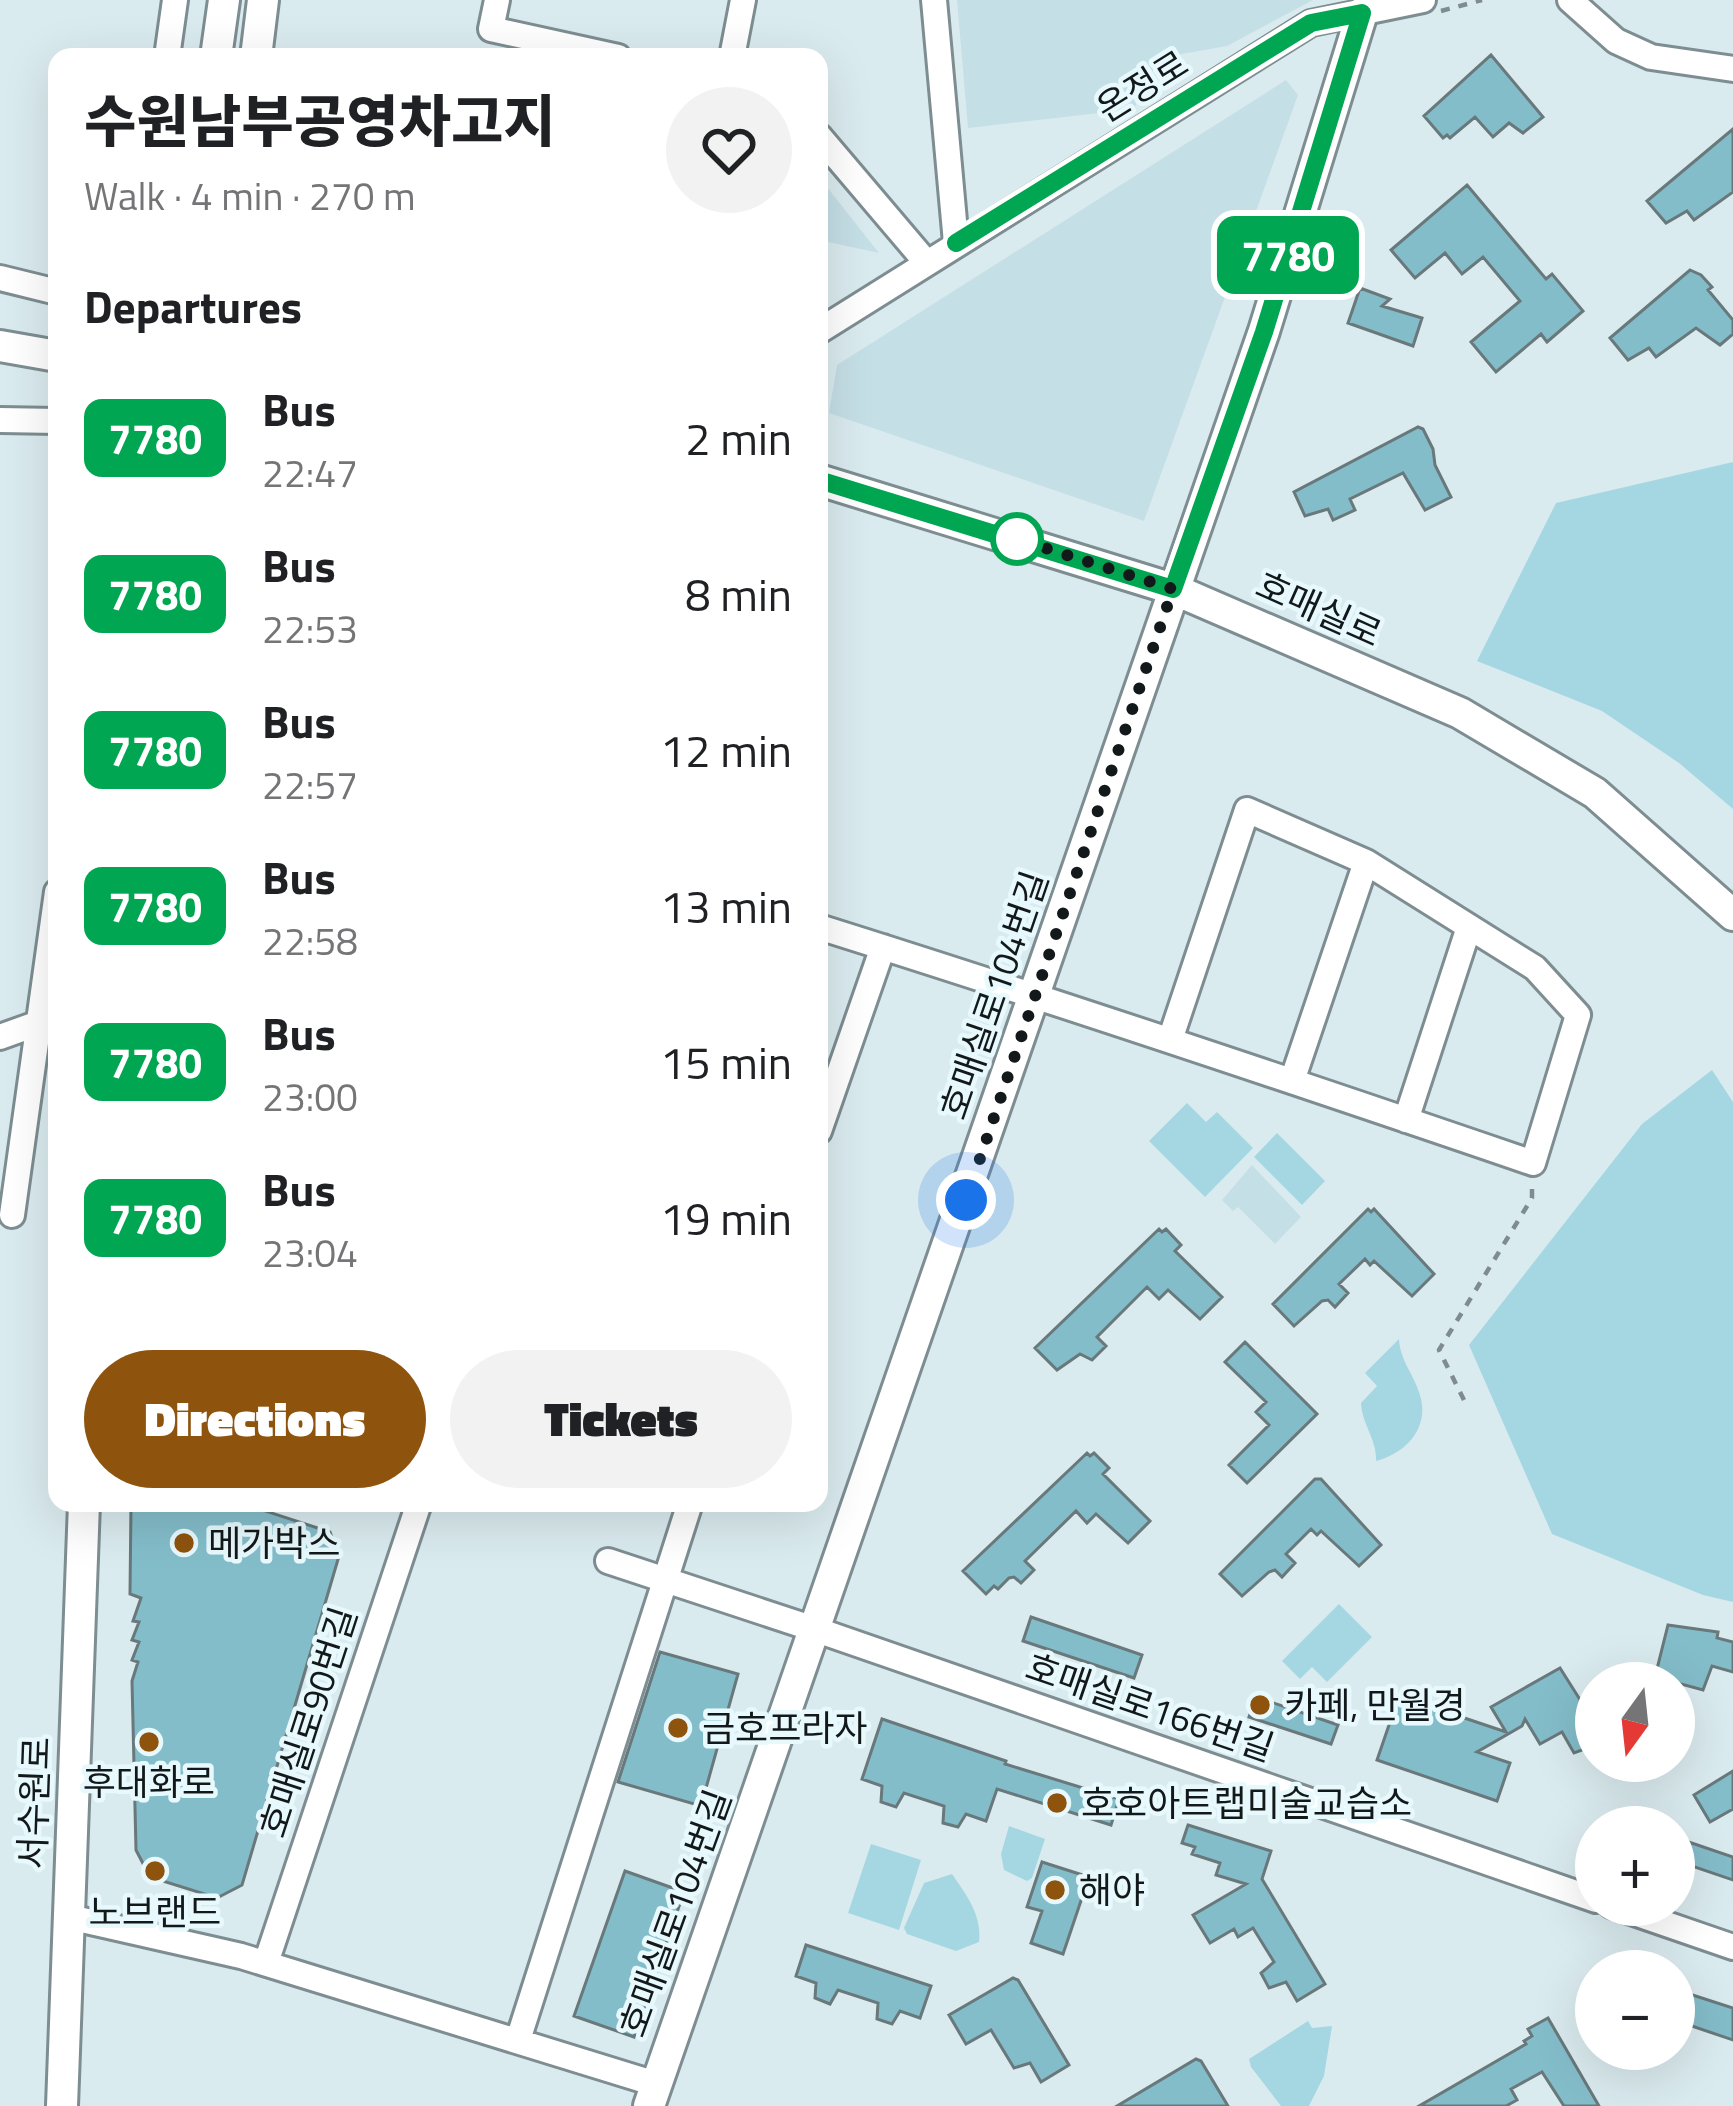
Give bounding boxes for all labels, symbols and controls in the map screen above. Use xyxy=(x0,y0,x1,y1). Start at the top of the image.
street label: 온정로 xyxy=(1085,36,1198,135)
text: 수원남부공영차고지 xyxy=(84,77,556,164)
button: heart xyxy=(666,87,792,213)
text: Walk · 4 min · 270 m xyxy=(84,166,416,225)
line badge: 7780 xyxy=(1204,216,1372,294)
text: 7780 xyxy=(1241,223,1335,287)
text: Departures xyxy=(84,272,302,340)
text: Bus xyxy=(262,375,336,443)
text: 2 min xyxy=(685,404,792,472)
text: 7780 xyxy=(108,406,202,470)
text: 22:47 xyxy=(262,443,358,502)
unlabelled marker xyxy=(992,514,1042,564)
text: Bus xyxy=(262,531,336,599)
street label: 호매실로 xyxy=(1248,556,1391,661)
text: 8 min xyxy=(685,560,792,628)
text: 7780 xyxy=(108,562,202,626)
text: 22:53 xyxy=(262,599,358,658)
text: Bus xyxy=(262,687,336,755)
text: 12 min xyxy=(660,716,792,784)
text: 7780 xyxy=(108,718,202,782)
text: 22:57 xyxy=(262,755,358,814)
text: Bus xyxy=(262,843,336,911)
street label: 호매실로104번길 xyxy=(925,863,1062,1126)
text: 13 min xyxy=(660,872,792,940)
text: 7780 xyxy=(108,874,202,938)
text: 22:58 xyxy=(262,911,358,970)
text: Bus xyxy=(262,999,336,1067)
text: 15 min xyxy=(660,1028,792,1096)
text: 7780 xyxy=(108,1030,202,1094)
text: 23:00 xyxy=(262,1067,358,1126)
text: Bus xyxy=(262,1155,336,1223)
your location xyxy=(936,1170,996,1230)
text: 19 min xyxy=(660,1184,792,1252)
text: 7780 xyxy=(108,1186,202,1250)
text: 23:04 xyxy=(262,1223,358,1282)
button: Directions xyxy=(84,1350,426,1488)
button: Tickets xyxy=(450,1350,792,1488)
place label: 메가박스 xyxy=(208,1515,340,1570)
marker: 메가박스 xyxy=(171,1530,197,1556)
street label: 호매실로90번길 xyxy=(244,1600,371,1844)
street label: 호매실로166번길 xyxy=(1019,1638,1282,1775)
north arrow xyxy=(1575,1662,1695,1782)
map controls xyxy=(1575,1662,1695,2070)
place label: 카페, 만월경 xyxy=(1284,1677,1466,1732)
marker: 카페, 만월경 xyxy=(1247,1692,1273,1718)
place label: 금호프라자 xyxy=(702,1700,868,1755)
marker: 금호프라자 xyxy=(665,1715,691,1741)
marker: 후대화로 xyxy=(136,1729,162,1755)
street label: 서수원로 xyxy=(4,1736,63,1870)
place label: 후대화로 xyxy=(83,1754,215,1809)
place label: 호호아트랩미술교습소 xyxy=(1081,1775,1412,1830)
street label: 호매실로104번길 xyxy=(604,1782,745,2044)
marker: 호호아트랩미술교습소 xyxy=(1044,1790,1070,1816)
button: + xyxy=(1575,1806,1695,1926)
marker: 노브랜드 xyxy=(142,1858,168,1884)
place label: 해야 xyxy=(1079,1862,1145,1917)
marker: 해야 xyxy=(1042,1877,1068,1903)
place label: 노브랜드 xyxy=(89,1884,221,1939)
button: − xyxy=(1575,1950,1695,2070)

